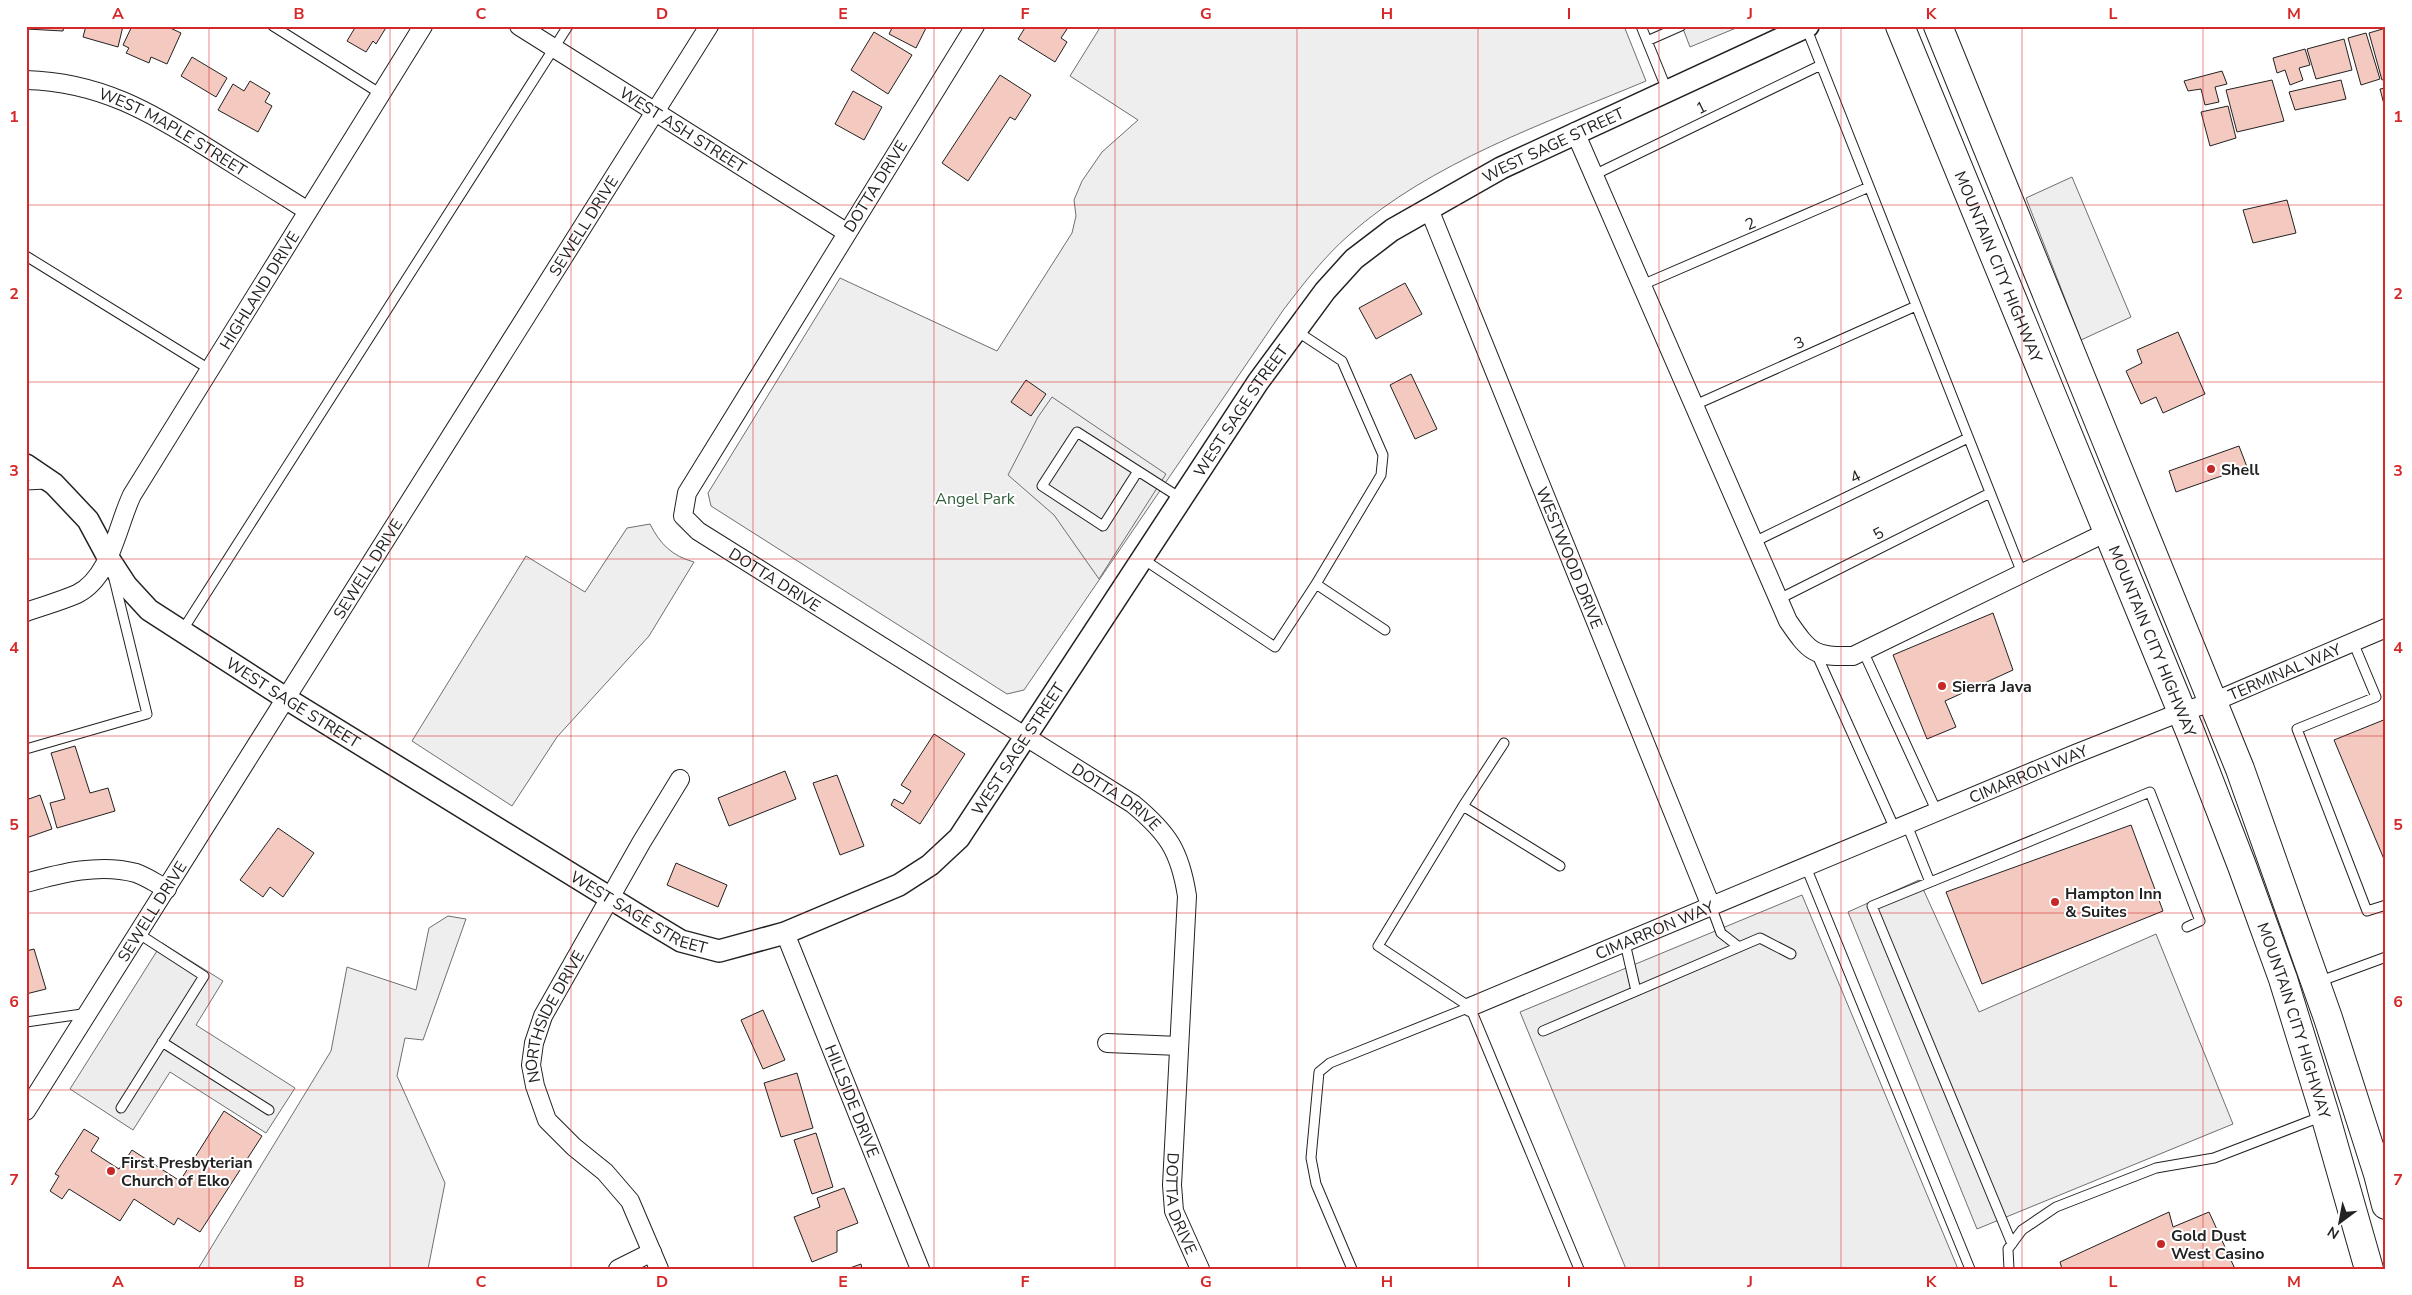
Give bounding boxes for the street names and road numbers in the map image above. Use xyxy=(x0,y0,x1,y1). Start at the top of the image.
street label: WEST ASH STREET xyxy=(615,82,751,179)
street label: WEST MAPLE STREET xyxy=(96,83,251,182)
street label: 1 xyxy=(1692,96,1711,120)
street label: WEST SAGE STREET xyxy=(1479,102,1628,188)
street label: DOTTA DRIVE xyxy=(839,136,913,237)
street label: MOUNTAIN CITY HIGHWAY xyxy=(1949,168,2047,366)
street label: SEWELL DRIVE xyxy=(544,172,624,281)
street label: 2 xyxy=(1742,212,1759,236)
street label: HIGHLAND DRIVE xyxy=(215,227,305,354)
street label: 3 xyxy=(1791,331,1808,355)
street label: WEST SAGE STREET xyxy=(1189,340,1294,481)
street label: 4 xyxy=(1846,465,1865,489)
street label: WESTWOOD DRIVE xyxy=(1531,484,1608,632)
street label: SEWELL DRIVE xyxy=(328,515,408,623)
street label: 5 xyxy=(1869,522,1888,546)
street label: MOUNTAIN CITY HIGHWAY xyxy=(2103,542,2201,741)
street label: DOTTA DRIVE xyxy=(724,543,824,617)
street label: TERMINAL WAY xyxy=(2225,638,2345,706)
street label: WEST SAGE STREET xyxy=(222,653,364,754)
street label: WEST SAGE STREET xyxy=(967,678,1070,820)
street label: CIMARRON WAY xyxy=(1966,740,2092,809)
street label: DOTTA DRIVE xyxy=(1067,758,1165,836)
street label: SEWELL DRIVE xyxy=(113,857,192,966)
street label: WEST SAGE STREET xyxy=(566,866,710,960)
street label: CIMARRON WAY xyxy=(1592,896,1718,965)
street label: MOUNTAIN CITY HIGHWAY xyxy=(2251,919,2336,1122)
street label: NORTHSIDE DRIVE xyxy=(520,947,590,1085)
street label: HILLSIDE DRIVE xyxy=(819,1042,884,1161)
street label: DOTTA DRIVE xyxy=(1160,1152,1202,1258)

